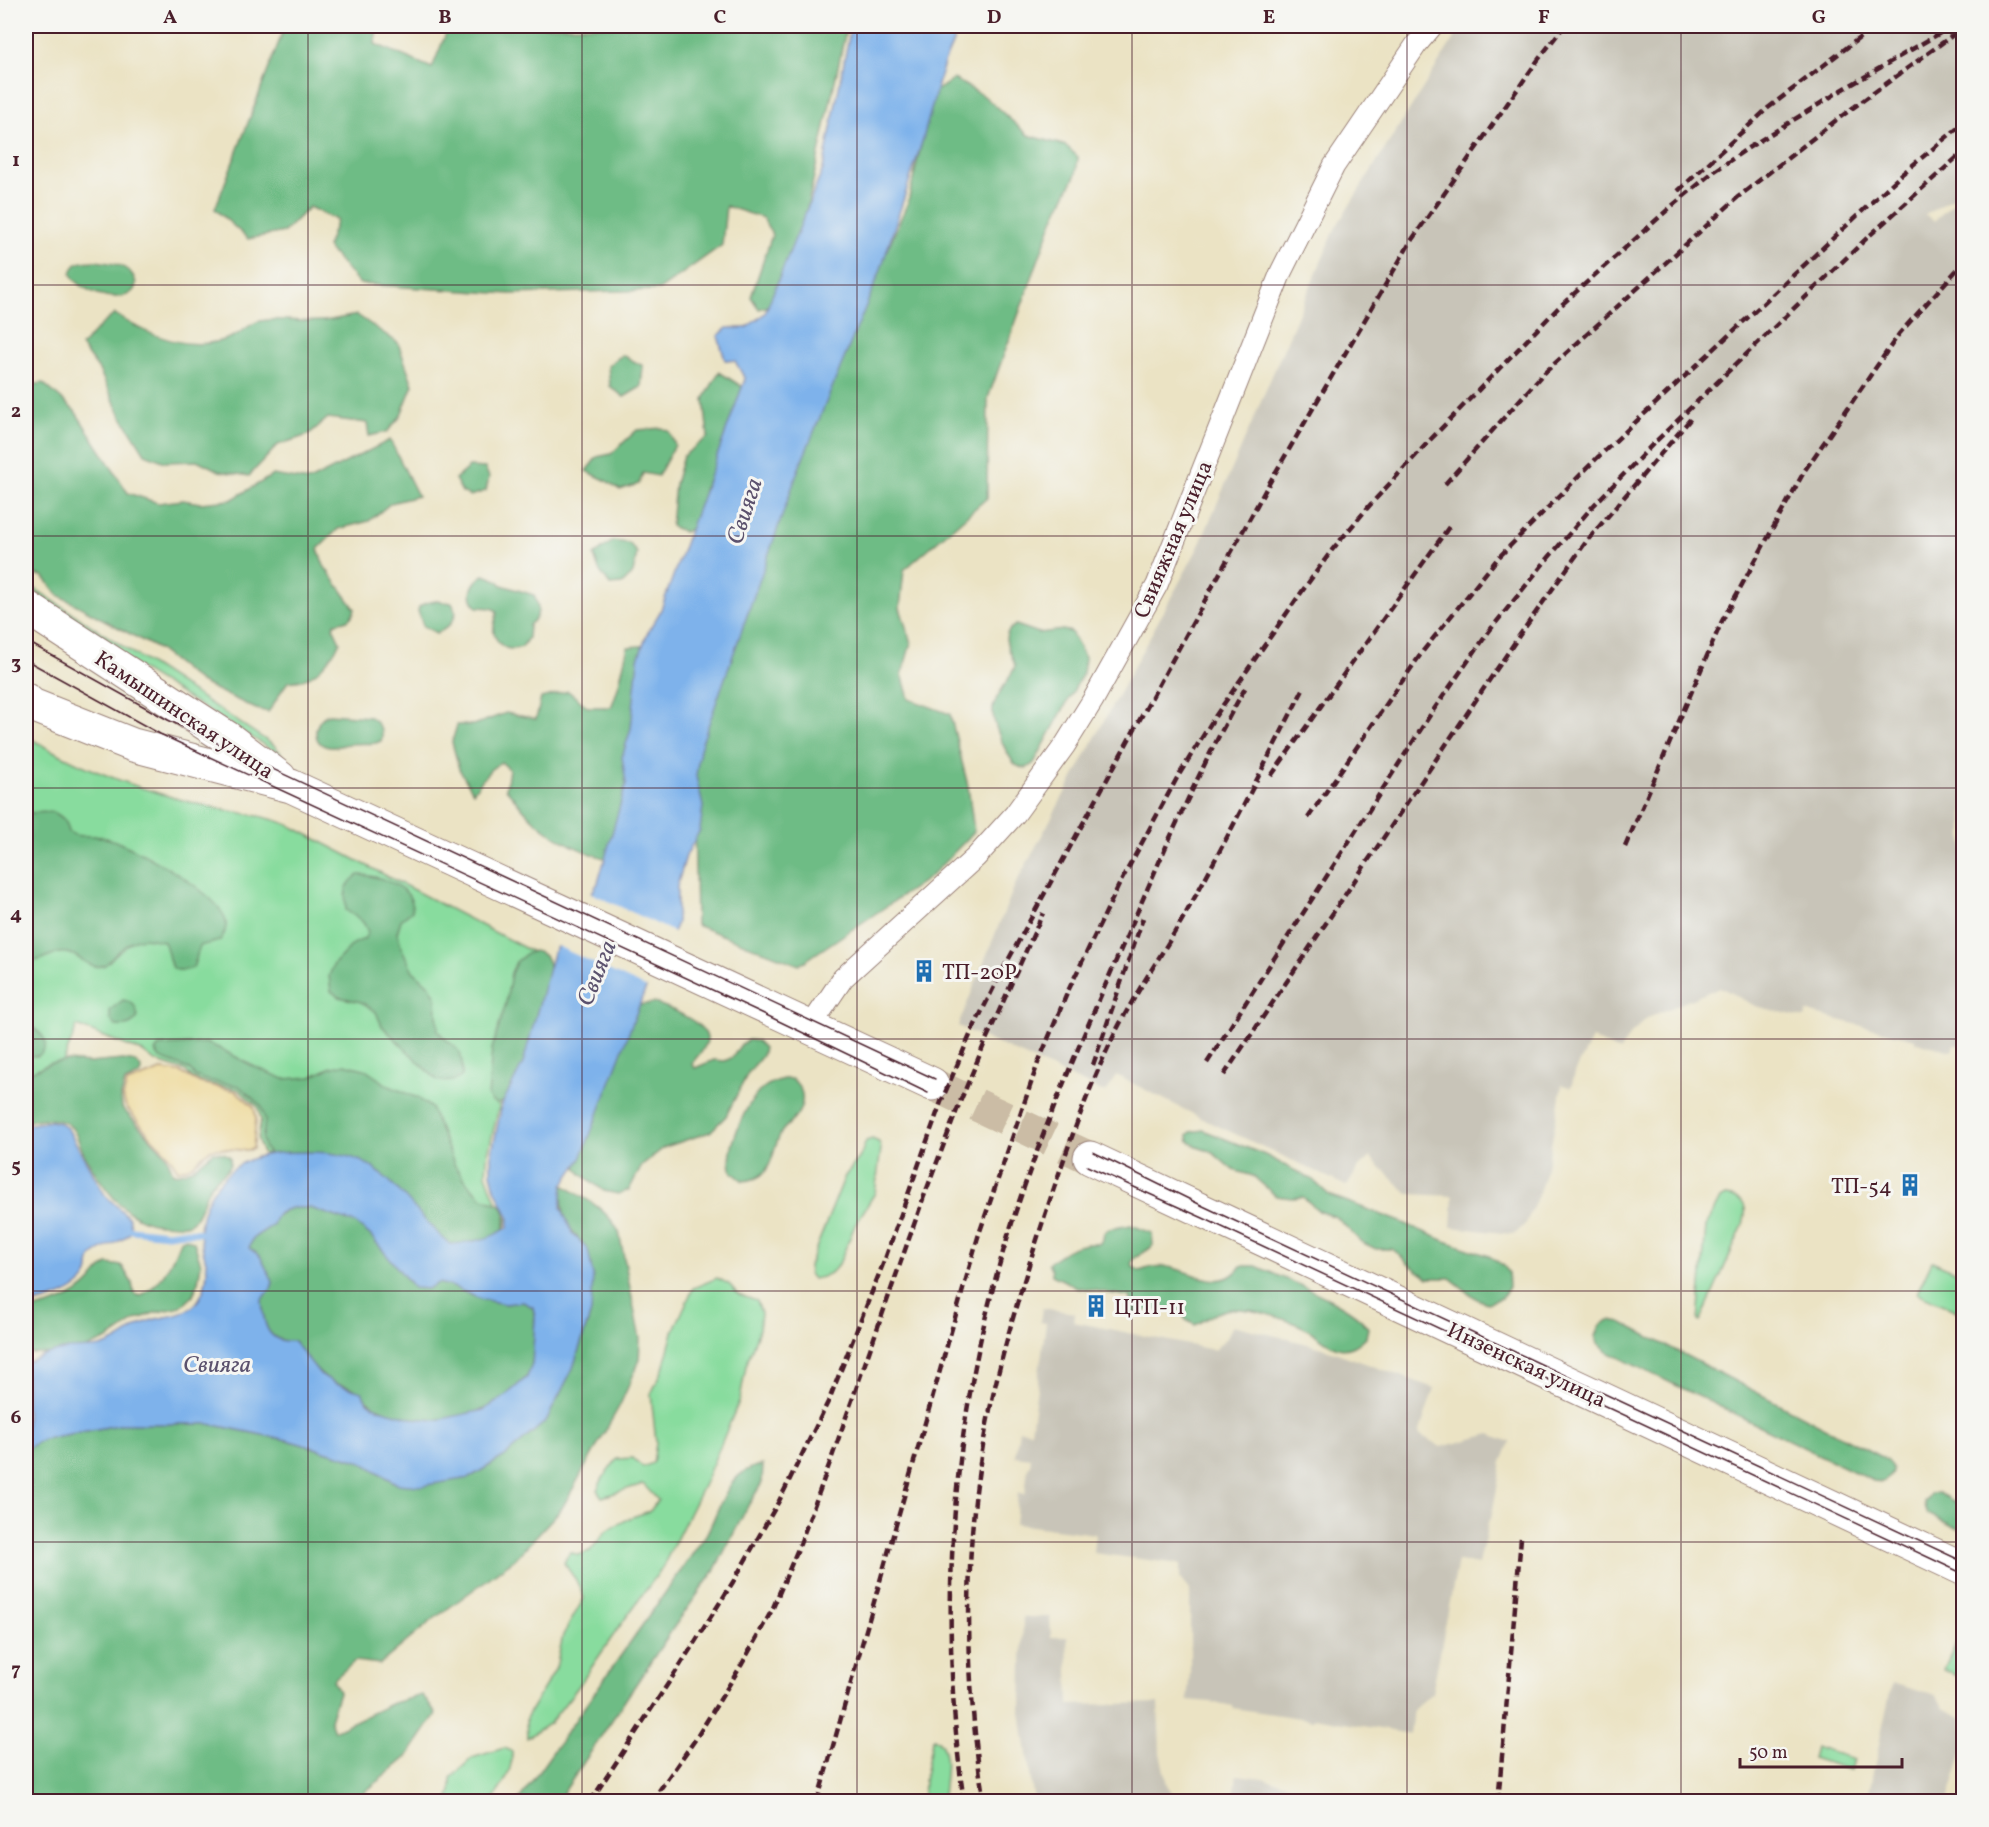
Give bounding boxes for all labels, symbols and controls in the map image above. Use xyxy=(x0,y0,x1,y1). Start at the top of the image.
text: A xyxy=(163,4,177,32)
text: B xyxy=(438,4,452,32)
text: C xyxy=(714,4,727,32)
text: D xyxy=(987,4,1001,32)
text: E xyxy=(1263,4,1275,32)
text: F xyxy=(1538,4,1550,32)
text: G xyxy=(1812,4,1826,32)
text: 1 xyxy=(12,147,20,175)
text: 2 xyxy=(11,398,21,426)
street label: Свияжная улица xyxy=(1127,456,1222,624)
water label: Свияга xyxy=(719,474,773,549)
street label: Камышинская улица xyxy=(88,644,280,788)
text: 3 xyxy=(11,650,21,678)
text: 4 xyxy=(10,901,22,929)
water label: Свияга xyxy=(569,936,626,1012)
building icon: ТП-20Р xyxy=(911,958,937,984)
place label: ТП-20Р xyxy=(942,958,1017,989)
text: 5 xyxy=(11,1153,21,1181)
place label: ТП-54 xyxy=(1831,1172,1892,1203)
building icon: ТП-54 xyxy=(1897,1172,1923,1198)
building icon: ЦТП-11 xyxy=(1083,1293,1109,1319)
place label: ЦТП-11 xyxy=(1114,1293,1185,1324)
street label: Инзенская улица xyxy=(1441,1316,1611,1417)
water label: Свияга xyxy=(183,1349,251,1383)
text: 6 xyxy=(11,1404,22,1432)
text: 7 xyxy=(11,1656,21,1684)
scale bar xyxy=(1740,1731,1902,1769)
text: 50 m xyxy=(1749,1741,1788,1766)

